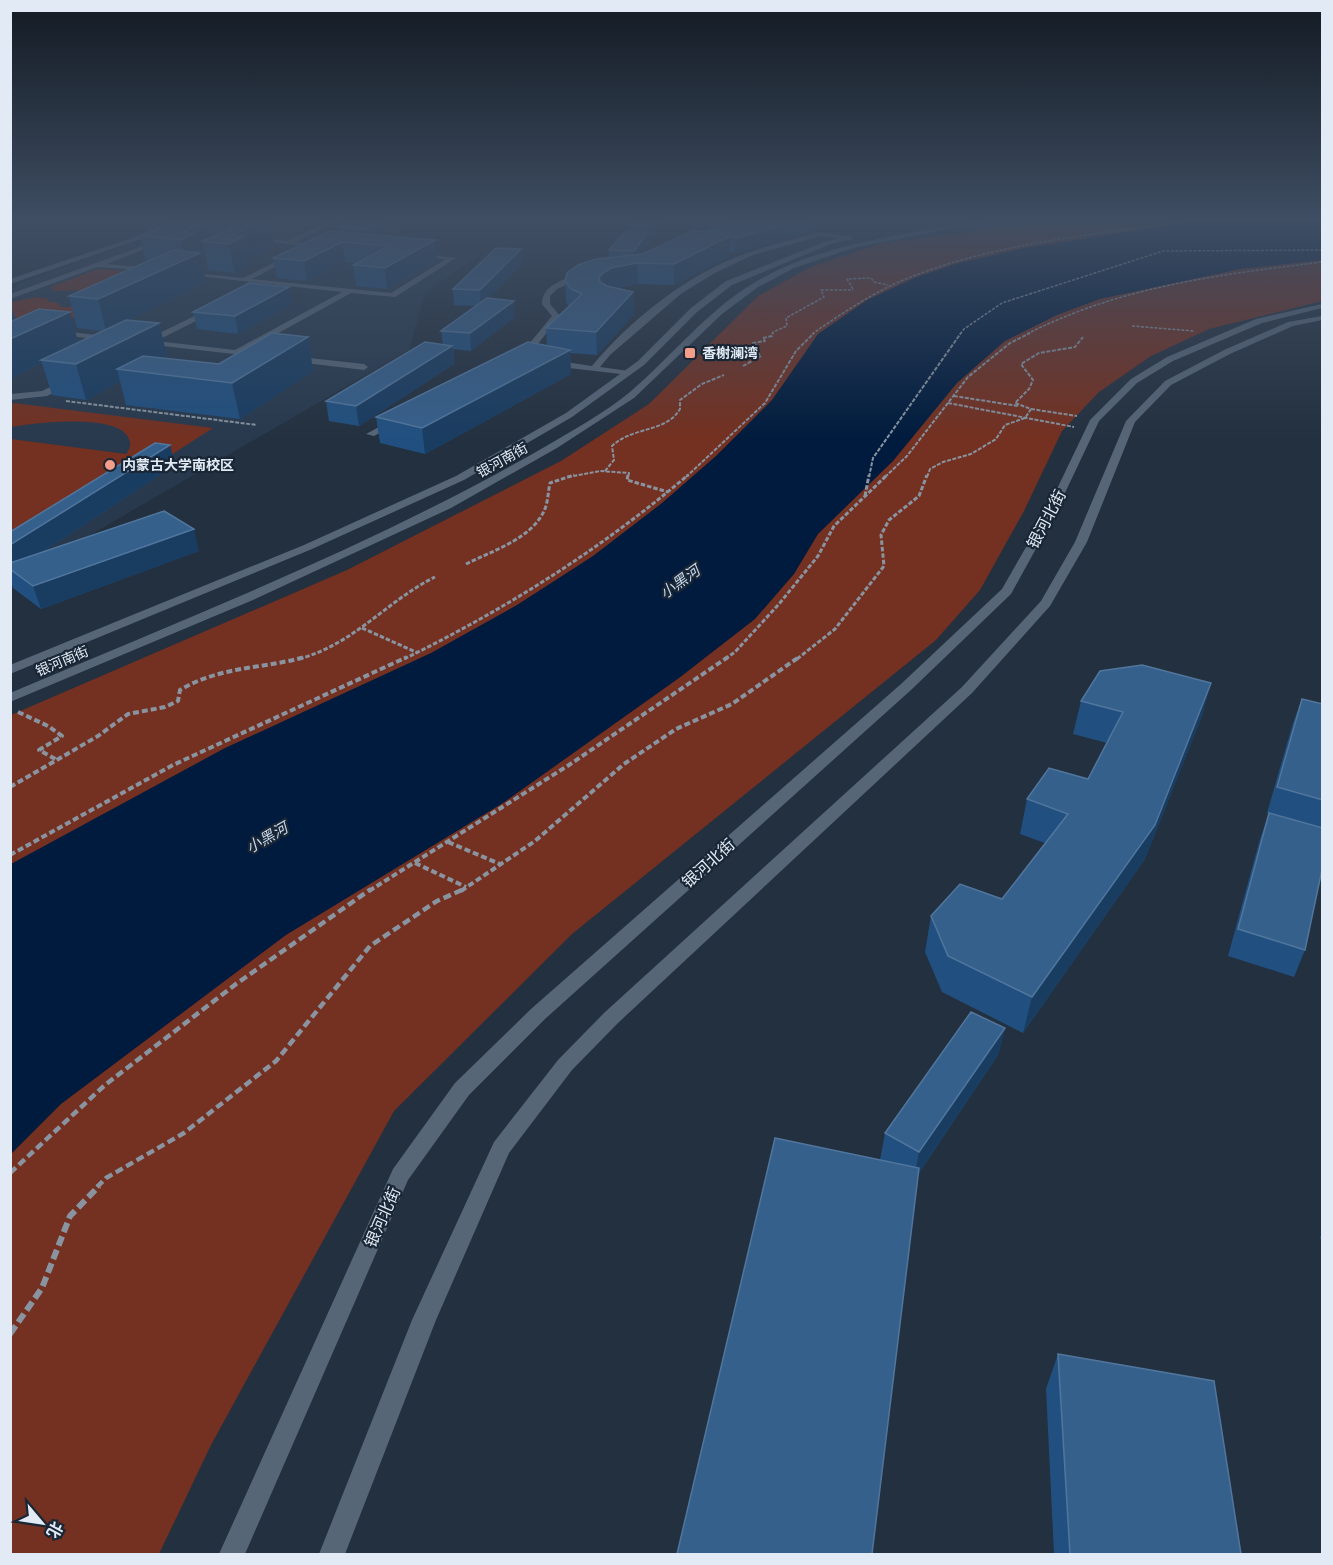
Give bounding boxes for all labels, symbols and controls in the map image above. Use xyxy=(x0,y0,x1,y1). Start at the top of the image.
place label: 香榭澜湾 xyxy=(702,345,758,362)
marker: 香榭澜湾 xyxy=(683,346,697,360)
street label: 银河南街 xyxy=(474,439,531,481)
place label: 内蒙古大学南校区 xyxy=(122,457,234,474)
marker: 内蒙古大学南校区 xyxy=(103,458,117,472)
street label: 银河北街 xyxy=(1023,487,1070,552)
water label: 小黑河 xyxy=(657,560,706,603)
street label: 银河南街 xyxy=(33,643,91,680)
water label: 小黑河 xyxy=(243,817,294,857)
street label: 银河北街 xyxy=(678,835,738,892)
street label: 银河北街 xyxy=(361,1184,404,1250)
north arrow xyxy=(12,1493,72,1553)
text: 北 xyxy=(42,1518,67,1542)

